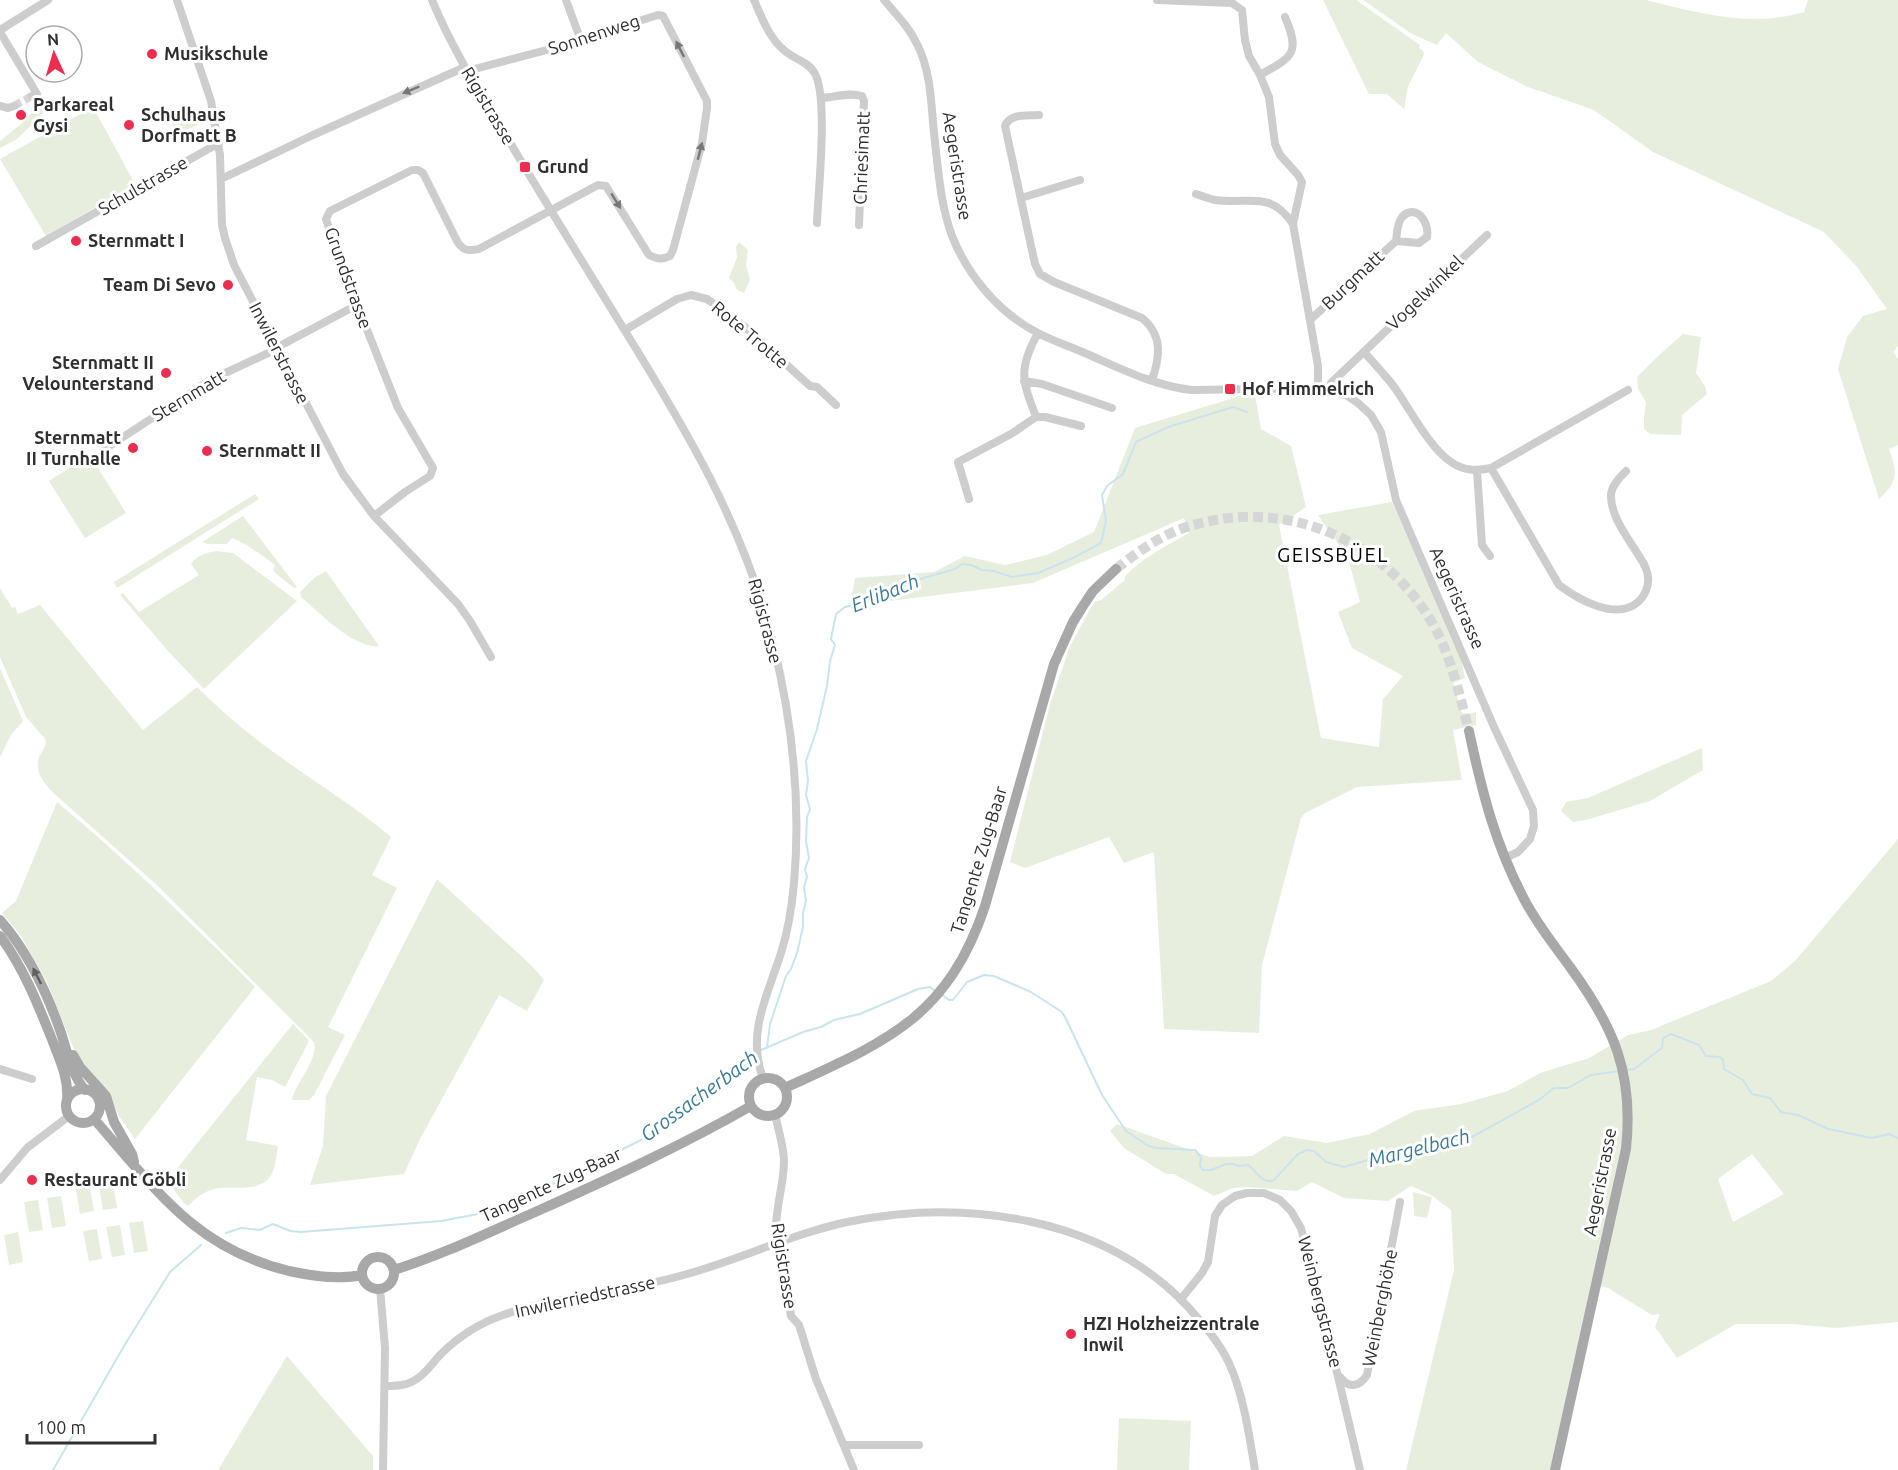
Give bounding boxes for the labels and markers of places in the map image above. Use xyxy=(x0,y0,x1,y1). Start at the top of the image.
place label: Musikschule xyxy=(164,43,268,63)
marker: Musikschule xyxy=(145,47,159,61)
place label: Parkareal Gysi xyxy=(33,94,114,135)
place label: Schulhaus Dorfmatt B xyxy=(141,104,237,145)
marker: Parkareal Gysi xyxy=(14,108,28,122)
marker: Schulhaus Dorfmatt B xyxy=(122,118,136,132)
place label: Grund xyxy=(537,156,589,176)
marker: Grund xyxy=(518,160,532,174)
place label: Sternmatt I xyxy=(88,230,185,250)
marker: Sternmatt I xyxy=(69,234,83,248)
place label: Team Di Sevo xyxy=(103,274,216,294)
marker: Team Di Sevo xyxy=(221,278,235,292)
place label: Sternmatt II Velounterstand xyxy=(22,352,154,393)
marker: Sternmatt II Velounterstand xyxy=(159,366,173,380)
place label: Hof Himmelrich xyxy=(1242,378,1374,398)
marker: Hof Himmelrich xyxy=(1223,382,1237,396)
place label: Sternmatt II Turnhalle xyxy=(26,427,121,468)
place label: Sternmatt II xyxy=(219,440,321,460)
marker: Sternmatt II Turnhalle xyxy=(126,441,140,455)
marker: Sternmatt II xyxy=(200,444,214,458)
place label: Restaurant Göbli xyxy=(44,1169,186,1189)
marker: Restaurant Göbli xyxy=(25,1173,39,1187)
place label: HZI Holzheizzentrale Inwil xyxy=(1083,1313,1260,1354)
marker: HZI Holzheizzentrale Inwil xyxy=(1064,1327,1078,1341)

